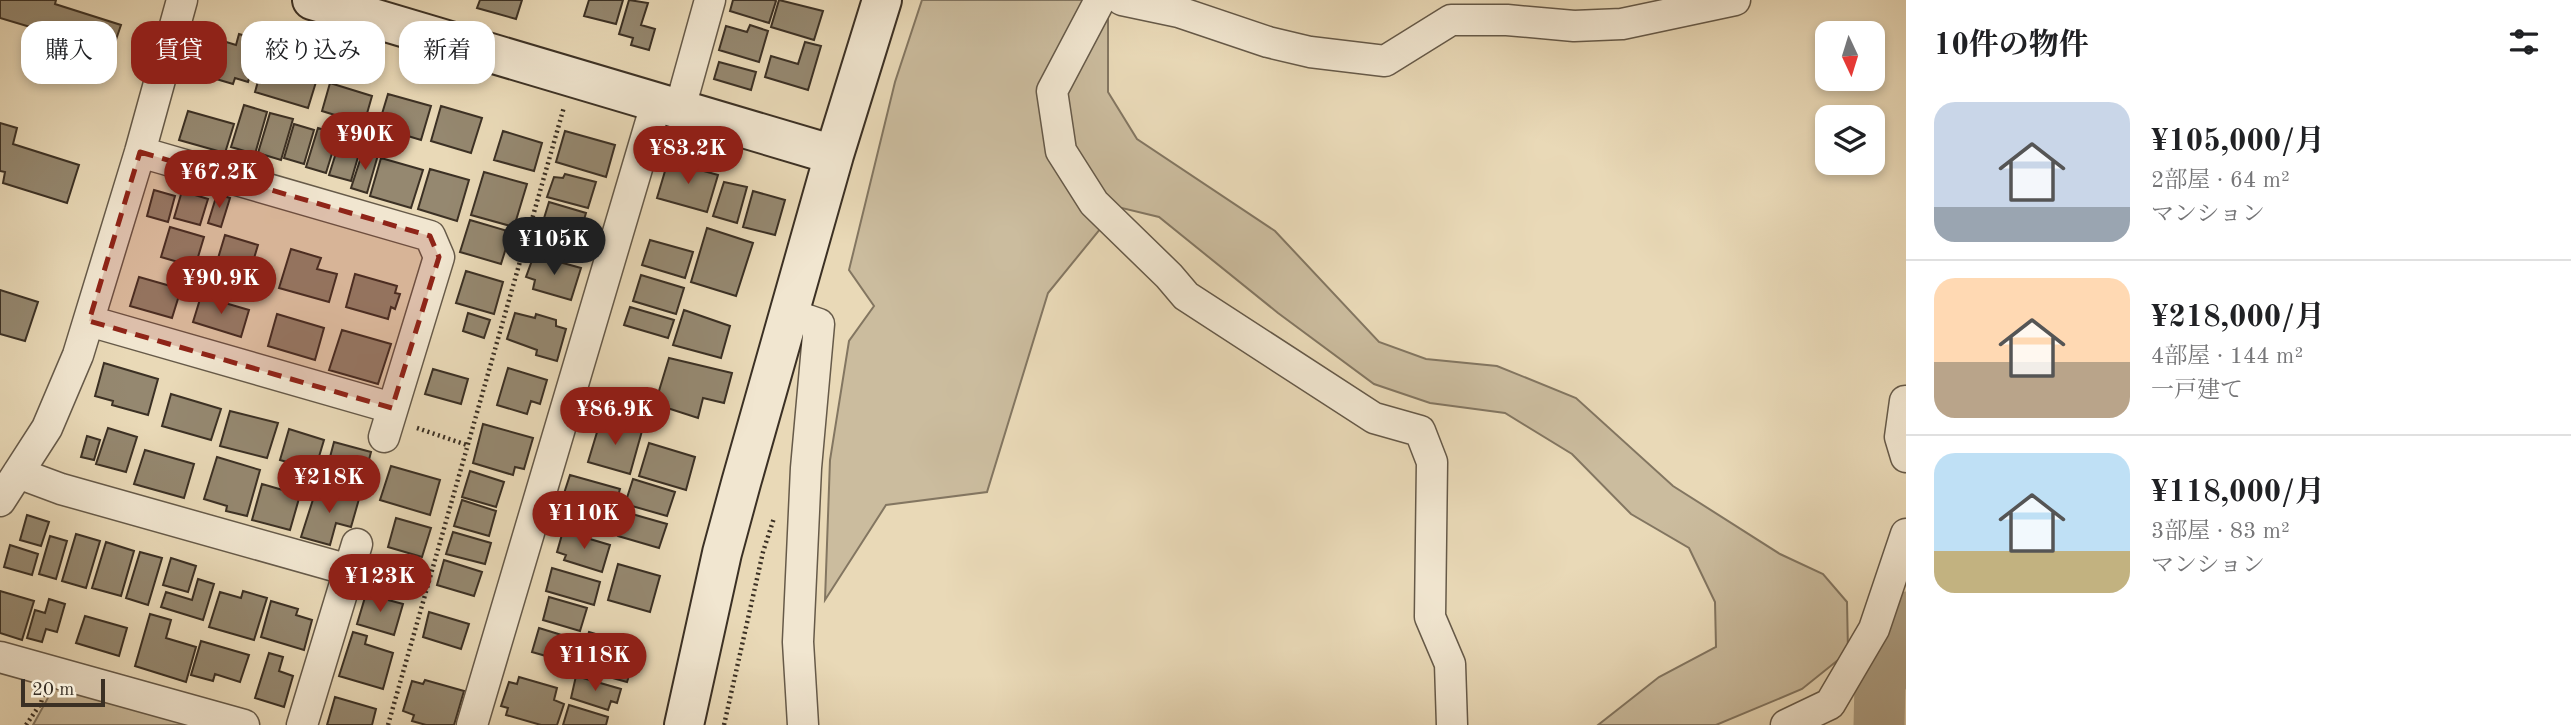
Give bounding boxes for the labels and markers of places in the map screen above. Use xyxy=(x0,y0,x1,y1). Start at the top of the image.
pin: ¥90K xyxy=(324,113,406,172)
pin: ¥83.2K xyxy=(631,127,745,186)
pin: ¥67.2K xyxy=(162,150,276,210)
pin: ¥105K xyxy=(505,218,603,277)
pin: ¥90.9K xyxy=(164,256,278,316)
pin: ¥86.9K xyxy=(558,388,672,447)
pin: ¥218K xyxy=(280,456,378,515)
pin: ¥110K xyxy=(535,491,633,551)
pin: ¥123K xyxy=(331,554,429,614)
pin: ¥118K xyxy=(546,634,644,693)

